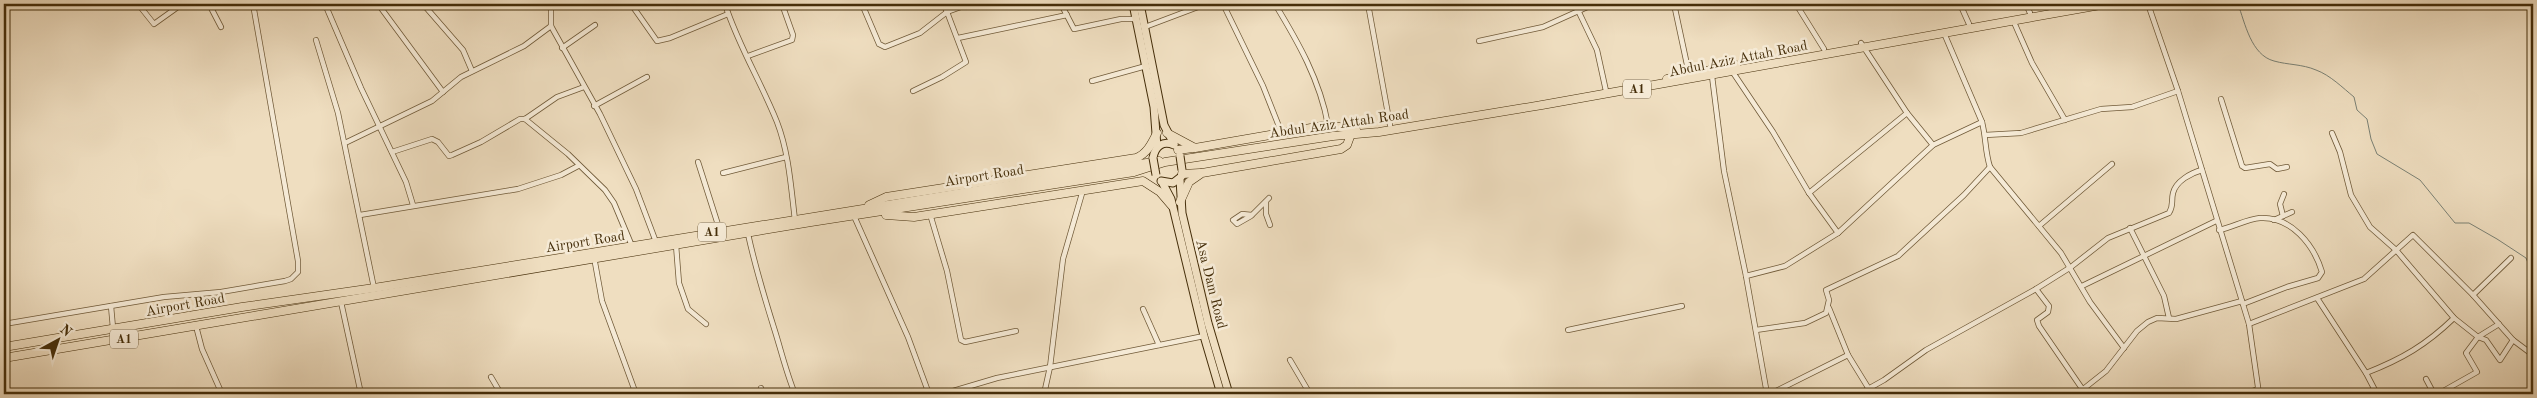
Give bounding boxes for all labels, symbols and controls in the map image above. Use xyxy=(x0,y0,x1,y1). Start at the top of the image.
street label: Abdul Aziz Attah Road xyxy=(1668,39,1809,79)
road number: A1 xyxy=(1623,80,1651,98)
street label: Abdul Aziz Attah Road xyxy=(1268,107,1410,141)
street label: Airport Road xyxy=(943,163,1025,189)
road number: A1 xyxy=(698,222,726,242)
street label: Airport Road xyxy=(544,229,626,255)
street label: Asa Dam Road xyxy=(1193,238,1229,330)
street label: Airport Road xyxy=(144,291,226,319)
north arrow xyxy=(32,316,82,366)
text: N xyxy=(57,322,75,340)
road number: A1 xyxy=(110,329,138,348)

